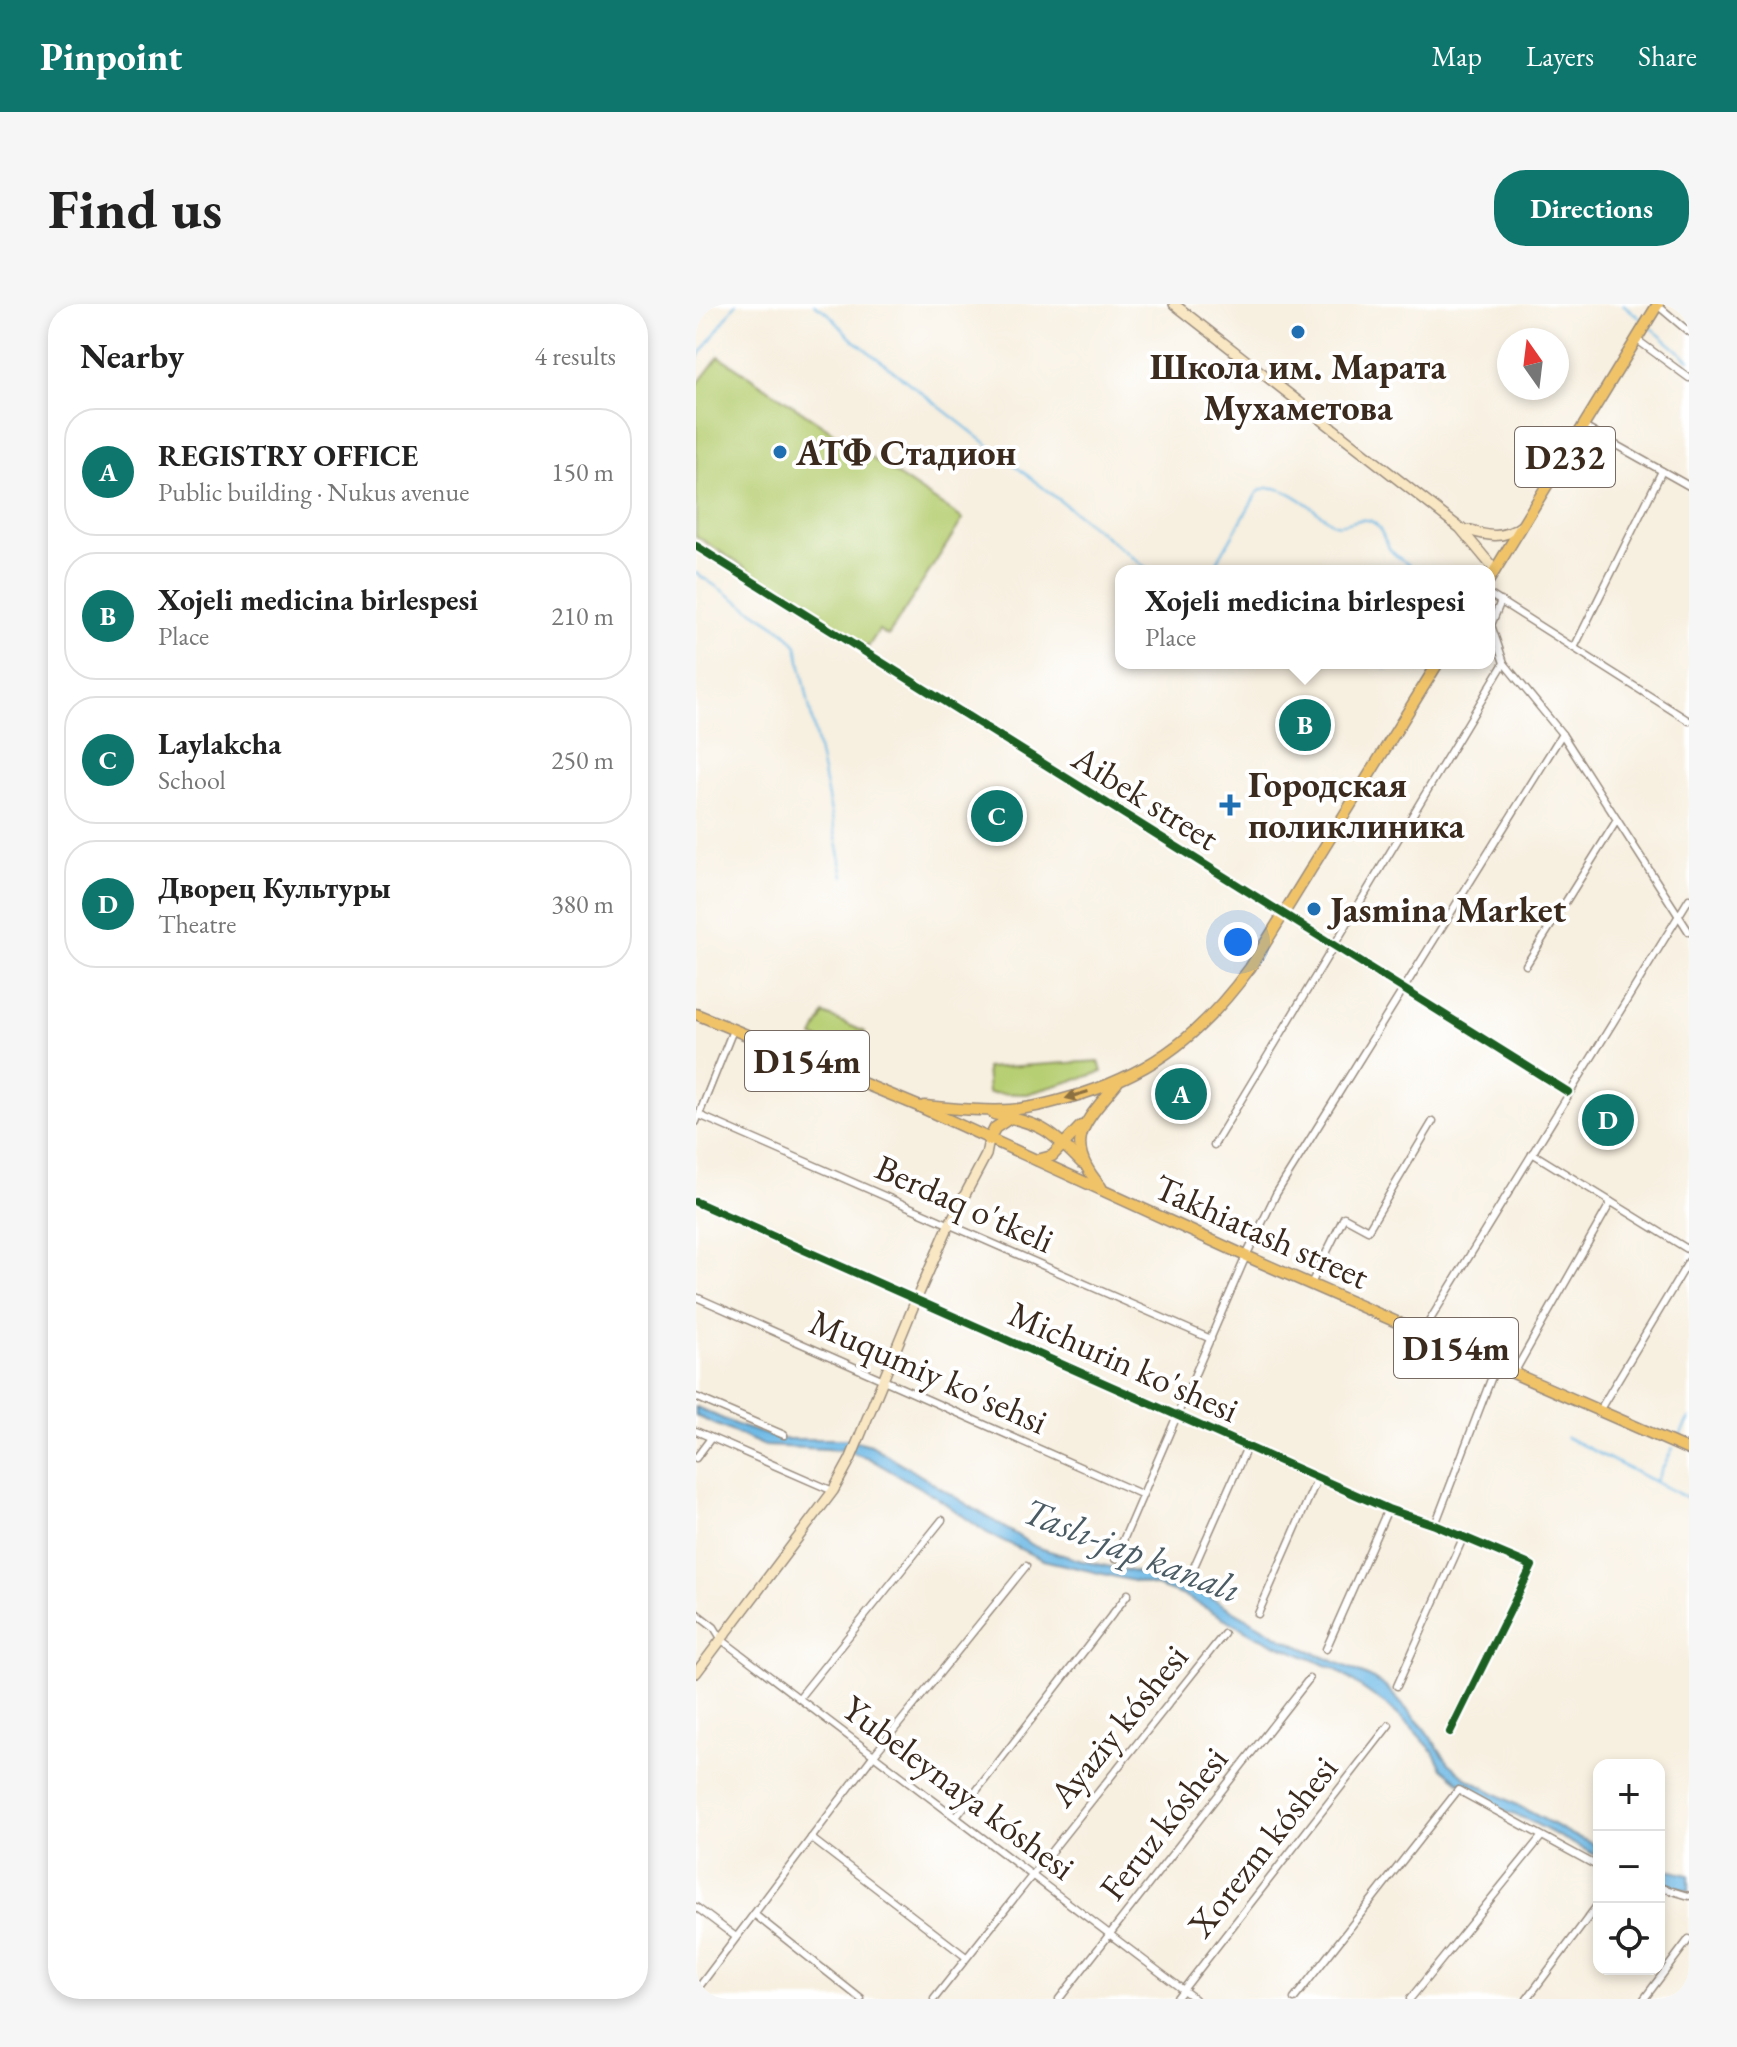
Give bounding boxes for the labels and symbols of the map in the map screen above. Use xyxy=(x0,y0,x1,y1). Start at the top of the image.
marker: Школа им. Марата Мухаметова xyxy=(1289,323,1307,341)
north arrow xyxy=(1497,328,1569,400)
place label: Школа им. Марата Мухаметова xyxy=(1150,343,1446,431)
road number: D232 xyxy=(1515,427,1615,487)
place label: АТФ Стадион xyxy=(795,429,1017,476)
marker: АТФ Стадион xyxy=(771,443,789,461)
pin: B xyxy=(1279,695,1331,755)
street label: Aibek street xyxy=(1063,733,1228,861)
place label: Городская поликлиника xyxy=(1248,761,1465,849)
pin: C xyxy=(971,786,1023,846)
marker: Городская поликлиника xyxy=(1219,794,1241,816)
place label: Jasmina Market xyxy=(1327,886,1567,933)
marker: Jasmina Market xyxy=(1305,900,1323,918)
your location xyxy=(1218,922,1258,962)
road number: D154m xyxy=(745,1031,869,1091)
pin: A xyxy=(1155,1064,1207,1124)
one-way arrow xyxy=(1065,1089,1089,1102)
pin: D xyxy=(1582,1090,1634,1150)
street label: Berdaq o'tkeli xyxy=(868,1143,1062,1264)
street label: Takhiatash street xyxy=(1147,1163,1377,1300)
street label: Michurin ko'shesi xyxy=(1001,1290,1246,1433)
street label: Muqumiy ko'sehsi xyxy=(803,1298,1055,1445)
road number: D154m xyxy=(1394,1318,1518,1378)
water label: Taslı-jap kanalı xyxy=(1017,1486,1248,1613)
street label: Ayaziy kóshesi xyxy=(1038,1634,1198,1817)
street label: Yubeleynaya kóshesi xyxy=(833,1684,1085,1891)
street label: Feruz kóshesi xyxy=(1089,1737,1238,1910)
street label: Xorezm kóshesi xyxy=(1176,1746,1348,1947)

